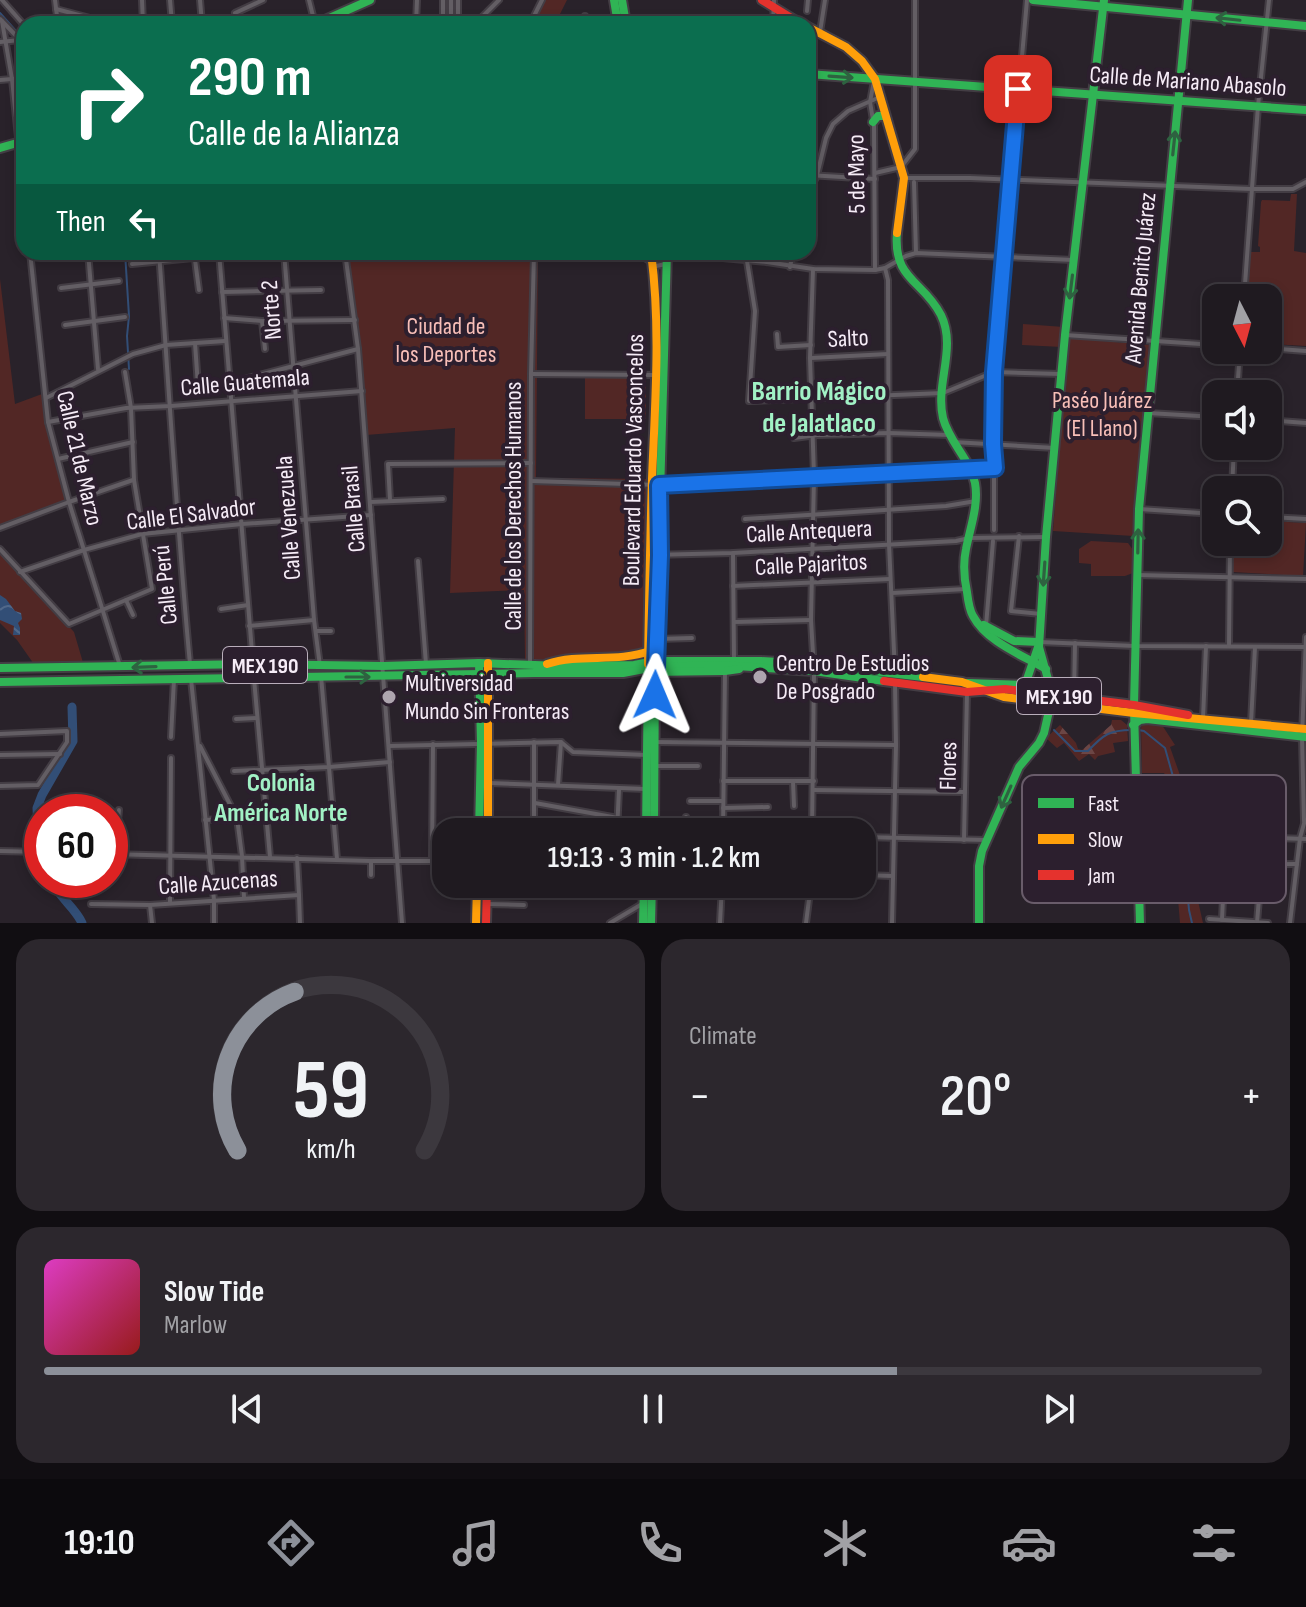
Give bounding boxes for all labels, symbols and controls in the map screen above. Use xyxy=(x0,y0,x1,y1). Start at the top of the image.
one-way arrow xyxy=(1215,11,1242,26)
text: 290 m xyxy=(188,45,312,112)
icon: right xyxy=(56,48,160,152)
pin xyxy=(984,55,1052,123)
street label: Calle de Mariano Abasolo xyxy=(1089,60,1287,103)
icon: arrive xyxy=(996,67,1040,111)
one-way arrow xyxy=(827,70,854,85)
text: Calle de la Alianza xyxy=(188,113,400,156)
one-way arrow xyxy=(1166,130,1181,157)
street label: 5 de Mayo xyxy=(841,134,872,214)
street label: Avenida Benito Juárez xyxy=(1118,191,1162,366)
icon: left xyxy=(122,200,166,244)
text: Then xyxy=(56,204,106,240)
one-way arrow xyxy=(1063,274,1078,299)
street label: Norte 2 xyxy=(255,279,288,341)
north arrow xyxy=(1202,284,1282,364)
map controls xyxy=(1202,284,1282,556)
park label: Ciudad de los Deportes xyxy=(396,312,496,369)
street label: Salto xyxy=(827,323,869,354)
street label: Boulevard Eduardo Vasconcelos xyxy=(617,334,650,586)
street label: Calle Guatemala xyxy=(179,362,311,403)
district label: Barrio Mágico de Jalatlaco xyxy=(751,375,887,440)
button: sound xyxy=(1202,380,1282,460)
street label: Calle de los Derechos Humanos xyxy=(499,382,528,630)
park label: Paséo Juárez (El Llano) xyxy=(1052,386,1152,443)
street label: Calle 21 de Marzo xyxy=(50,388,109,528)
street label: Calle Venezuela xyxy=(270,455,307,581)
street label: Calle Brasil xyxy=(335,464,372,553)
button: search xyxy=(1202,476,1282,556)
street label: Calle El Salvador xyxy=(125,492,257,537)
street label: Calle Antequera xyxy=(745,514,873,549)
one-way arrow xyxy=(1130,528,1145,555)
street label: Calle Perú xyxy=(147,544,184,626)
street label: Calle Pajaritos xyxy=(754,547,868,582)
one-way arrow xyxy=(1036,560,1051,586)
road number: MEX 190 xyxy=(223,647,307,683)
place label: Centro De Estudios De Posgrado xyxy=(776,649,929,706)
position arrow xyxy=(613,653,697,737)
one-way arrow xyxy=(131,659,158,674)
marker: Centro De Estudios De Posgrado xyxy=(751,668,769,686)
one-way arrow xyxy=(344,669,371,684)
place label: Multiversidad Mundo Sin Fronteras xyxy=(405,669,569,726)
road number: MEX 190 xyxy=(1017,678,1101,714)
marker: Multiversidad Mundo Sin Fronteras xyxy=(380,688,398,706)
street label: Flores xyxy=(934,742,963,790)
district label: Colonia América Norte xyxy=(214,768,348,829)
legend xyxy=(1022,775,1286,903)
one-way arrow xyxy=(998,784,1013,809)
text: Fast xyxy=(1088,791,1119,818)
speed limit sign: 60 xyxy=(24,794,128,898)
text: Slow xyxy=(1088,827,1123,854)
text: 19:13 · 3 min · 1.2 km xyxy=(548,840,760,876)
text: Jam xyxy=(1087,863,1115,890)
street label: Calle Azucenas xyxy=(158,864,279,901)
text: Climate xyxy=(689,1021,757,1052)
text: 59 xyxy=(293,1042,368,1142)
text: 20° xyxy=(940,1061,1011,1133)
text: − xyxy=(689,1070,711,1123)
text: + xyxy=(1240,1070,1262,1123)
text: km/h xyxy=(306,1132,355,1167)
text: Slow Tide xyxy=(164,1274,264,1310)
text: Marlow xyxy=(164,1310,227,1341)
icon: previous xyxy=(225,1387,269,1431)
icon: pause xyxy=(631,1387,675,1431)
icon: next xyxy=(1037,1387,1081,1431)
icon: directions xyxy=(263,1515,319,1571)
icon: music xyxy=(448,1515,504,1571)
icon: phone xyxy=(632,1515,688,1571)
icon: climate xyxy=(817,1515,873,1571)
icon: car xyxy=(1001,1515,1057,1571)
icon: filters xyxy=(1186,1515,1242,1571)
text: 19:10 xyxy=(64,1522,135,1565)

